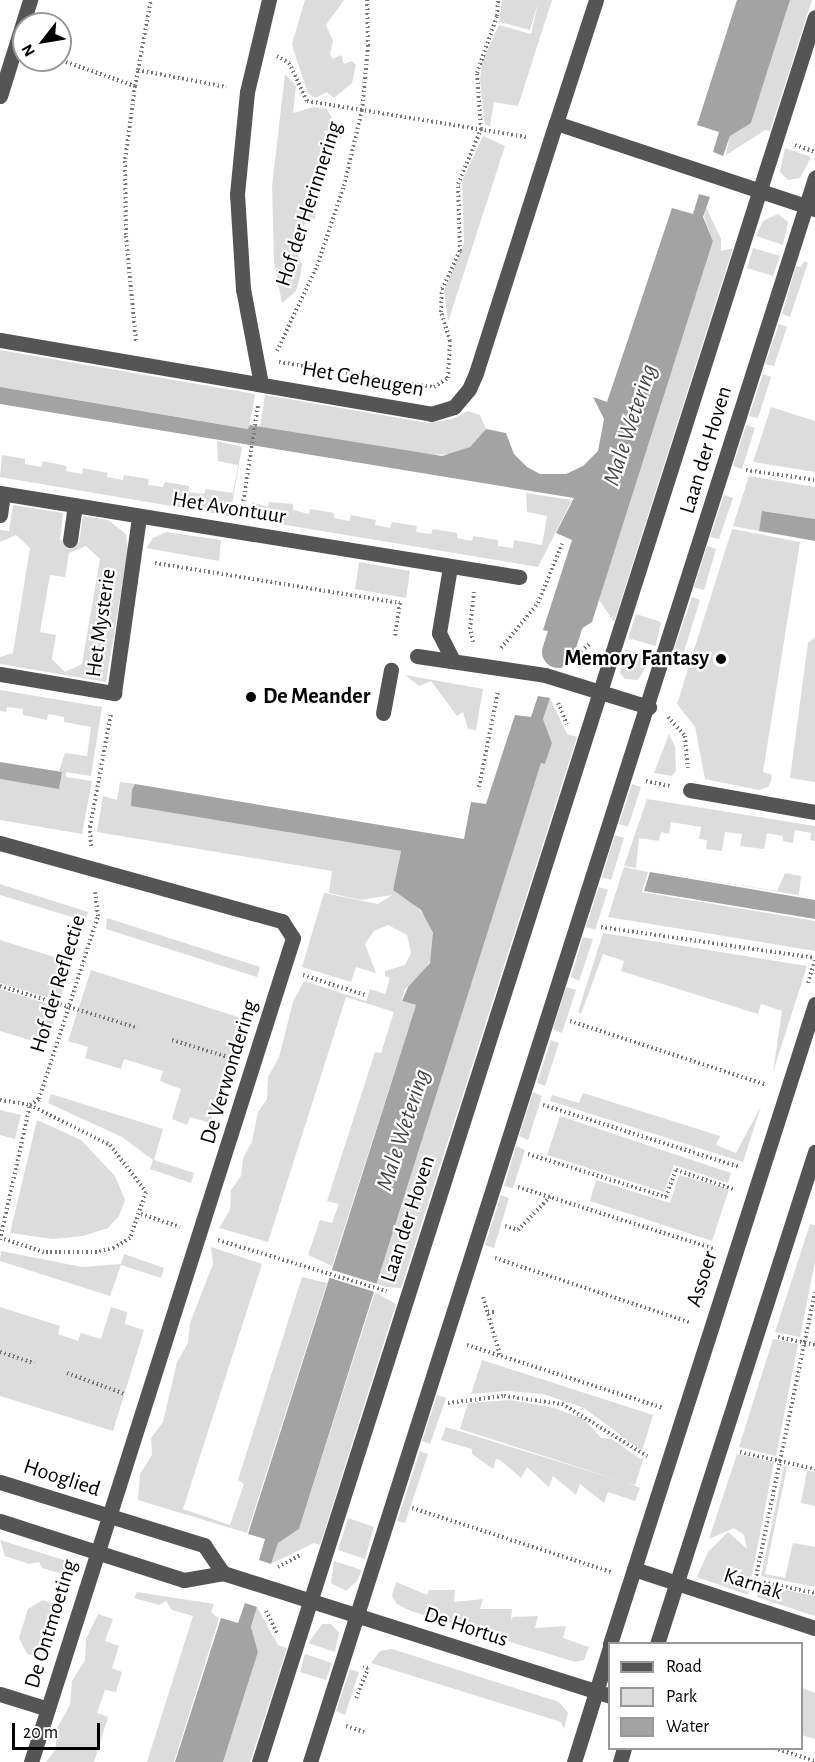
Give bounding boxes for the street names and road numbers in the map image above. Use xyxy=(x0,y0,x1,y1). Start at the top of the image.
street label: Hof der Herinnering xyxy=(270,118,348,290)
street label: Het Geheugen xyxy=(300,355,426,403)
street label: Laan der Hoven xyxy=(674,383,738,517)
street label: Het Avontuur xyxy=(170,486,288,530)
street label: Het Mysterie xyxy=(80,567,122,679)
street label: Hof der Reflectie xyxy=(25,912,91,1056)
street label: De Verwondering xyxy=(195,997,263,1147)
street label: Laan der Hoven xyxy=(375,1152,441,1286)
street label: Assoer xyxy=(681,1248,723,1310)
street label: Hooglied xyxy=(20,1453,104,1503)
street label: De Ontmoeting xyxy=(19,1556,83,1692)
street label: Karnak xyxy=(720,1562,786,1606)
street label: De Hortus xyxy=(421,1601,511,1653)

